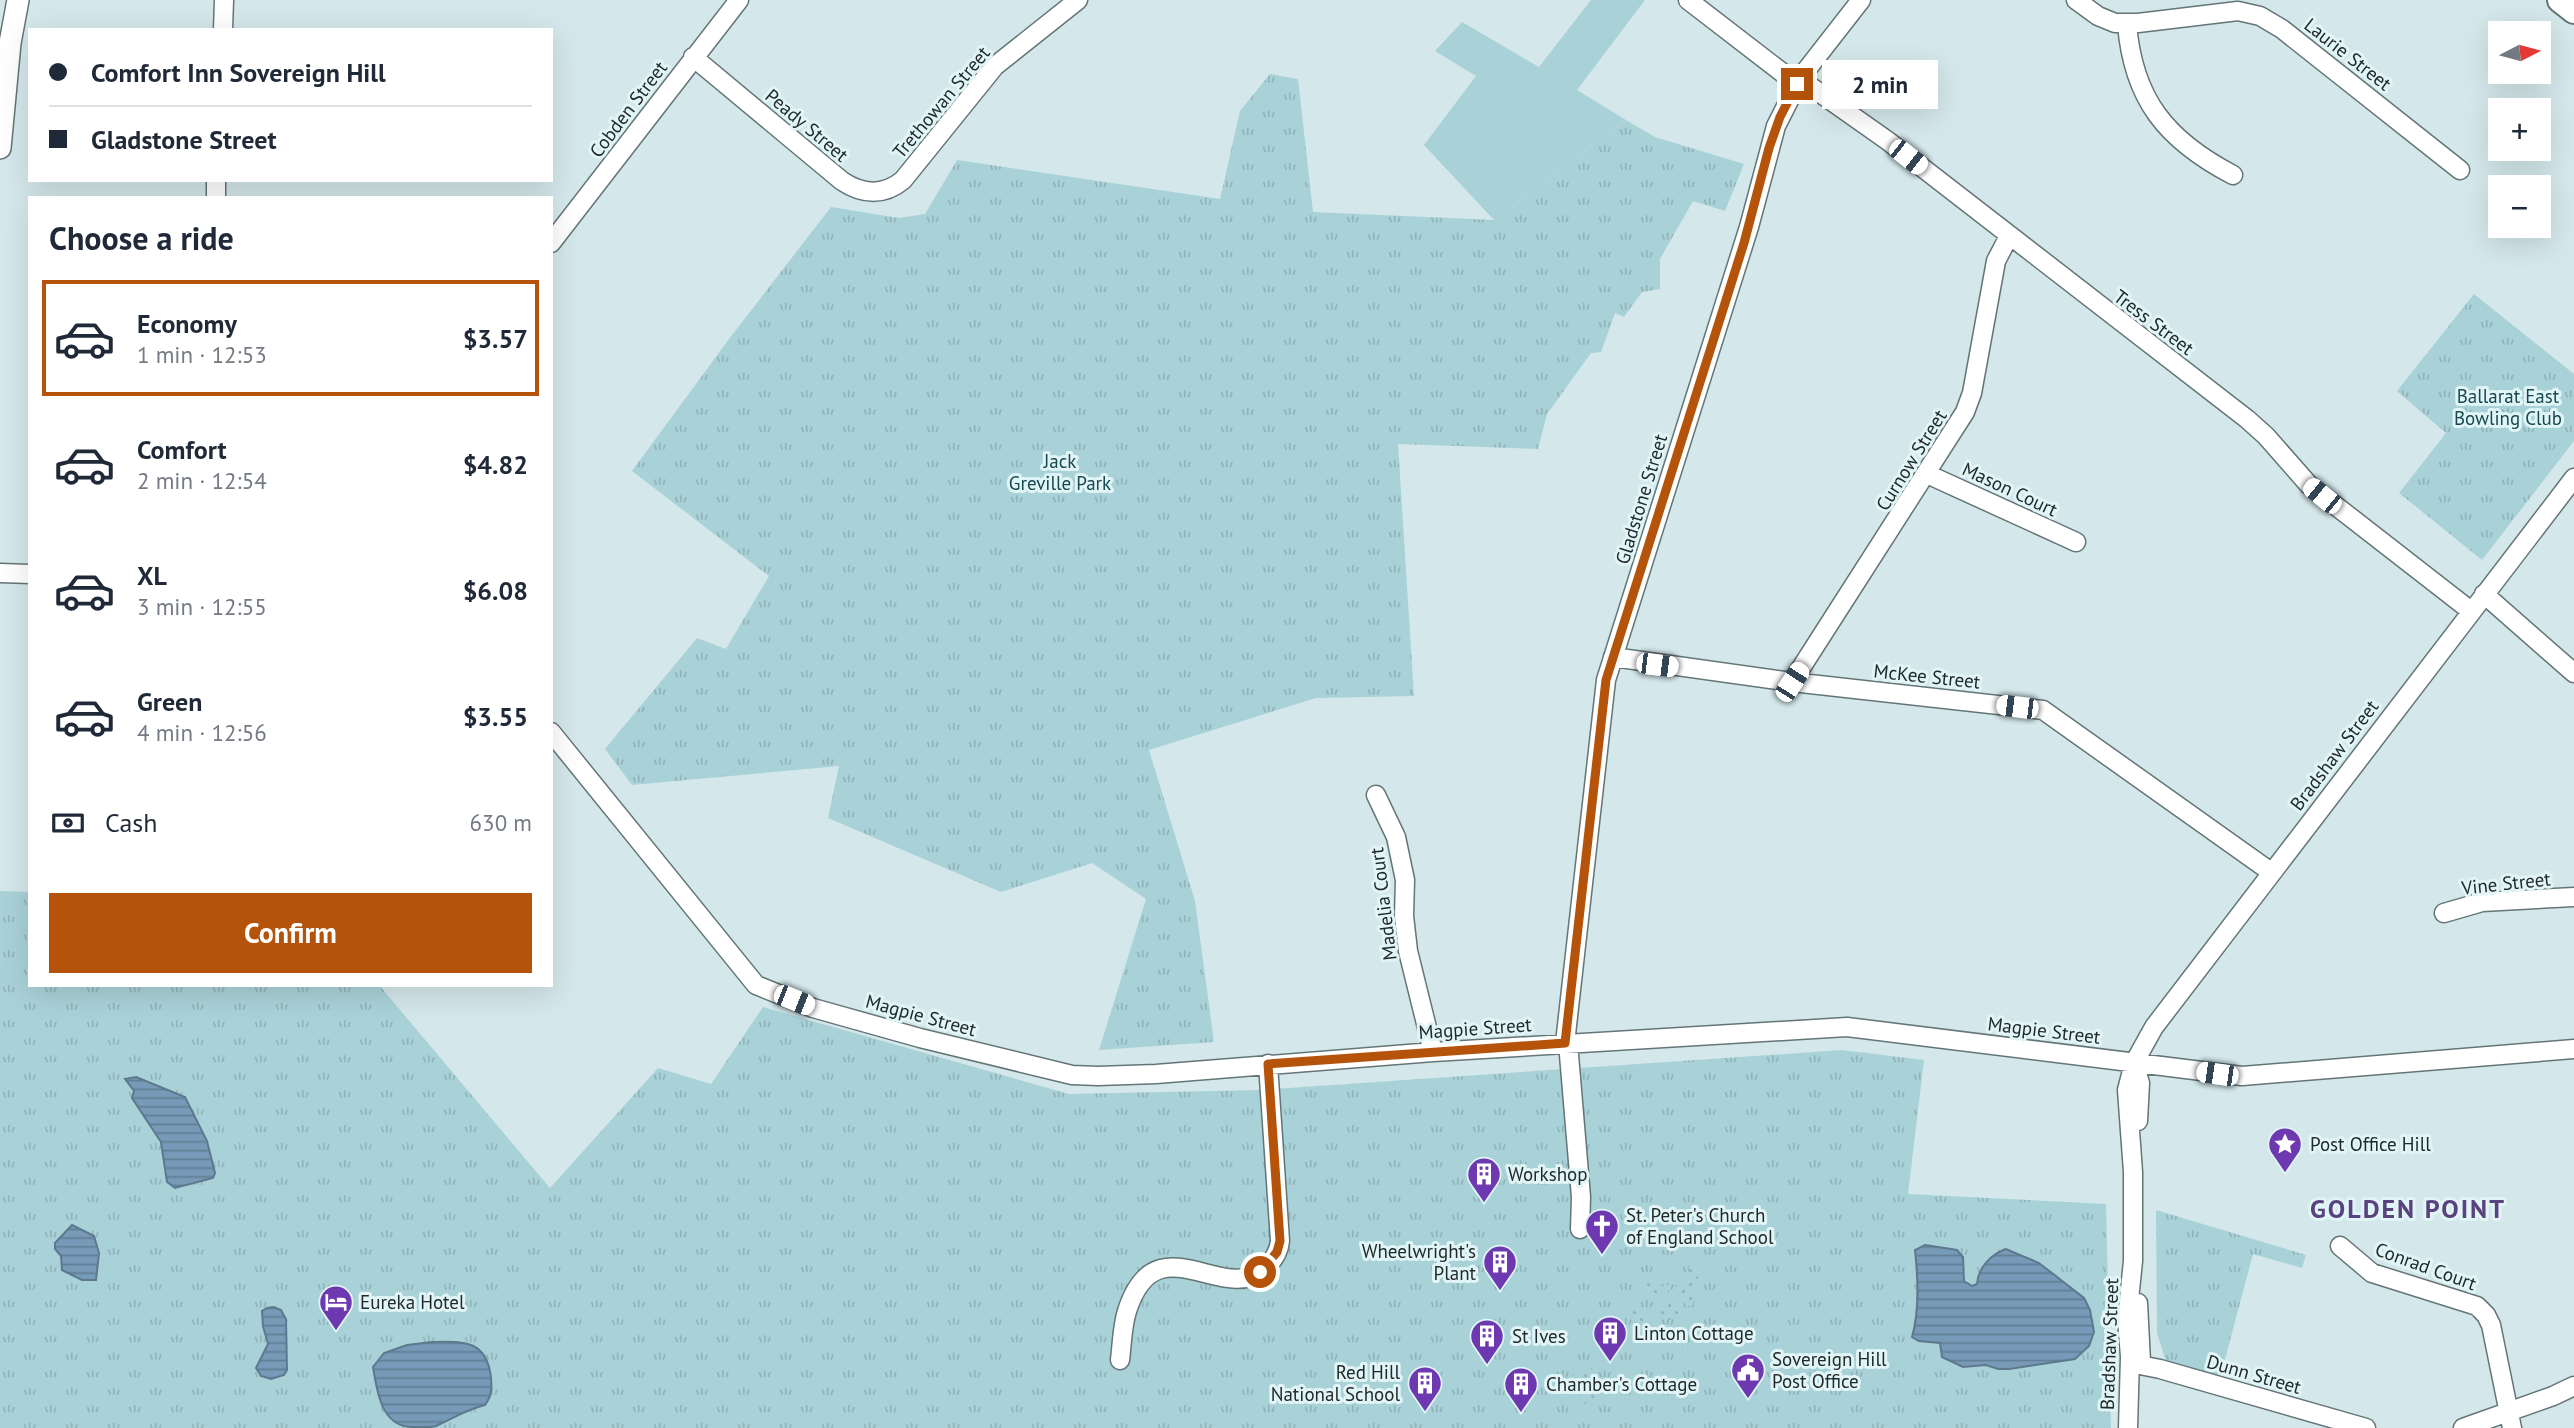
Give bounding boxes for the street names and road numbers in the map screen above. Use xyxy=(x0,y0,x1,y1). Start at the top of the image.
street label: Laurie Street xyxy=(2300,13,2397,96)
street label: Trethowan Street xyxy=(887,41,995,163)
street label: Cobden Street xyxy=(584,56,672,162)
street label: Peady Street xyxy=(761,83,854,167)
street label: Tress Street xyxy=(2109,284,2199,360)
street label: Curnow Street xyxy=(1870,405,1952,515)
street label: Gladstone Street xyxy=(1610,430,1672,567)
street label: Mason Court xyxy=(1959,457,2062,522)
street label: McKee Street xyxy=(1873,658,1982,694)
street label: Bradshaw Street xyxy=(2285,695,2384,815)
street label: Madelia Court xyxy=(1364,846,1402,962)
street label: Vine Street xyxy=(2459,866,2552,900)
street label: Magpie Street xyxy=(863,989,979,1041)
street label: Magpie Street xyxy=(1986,1011,2102,1049)
street label: Magpie Street xyxy=(1418,1012,1533,1044)
street label: Conrad Court xyxy=(2372,1237,2480,1296)
street label: Bradshaw Street xyxy=(2095,1277,2123,1410)
street label: Dunn Street xyxy=(2204,1349,2304,1399)

